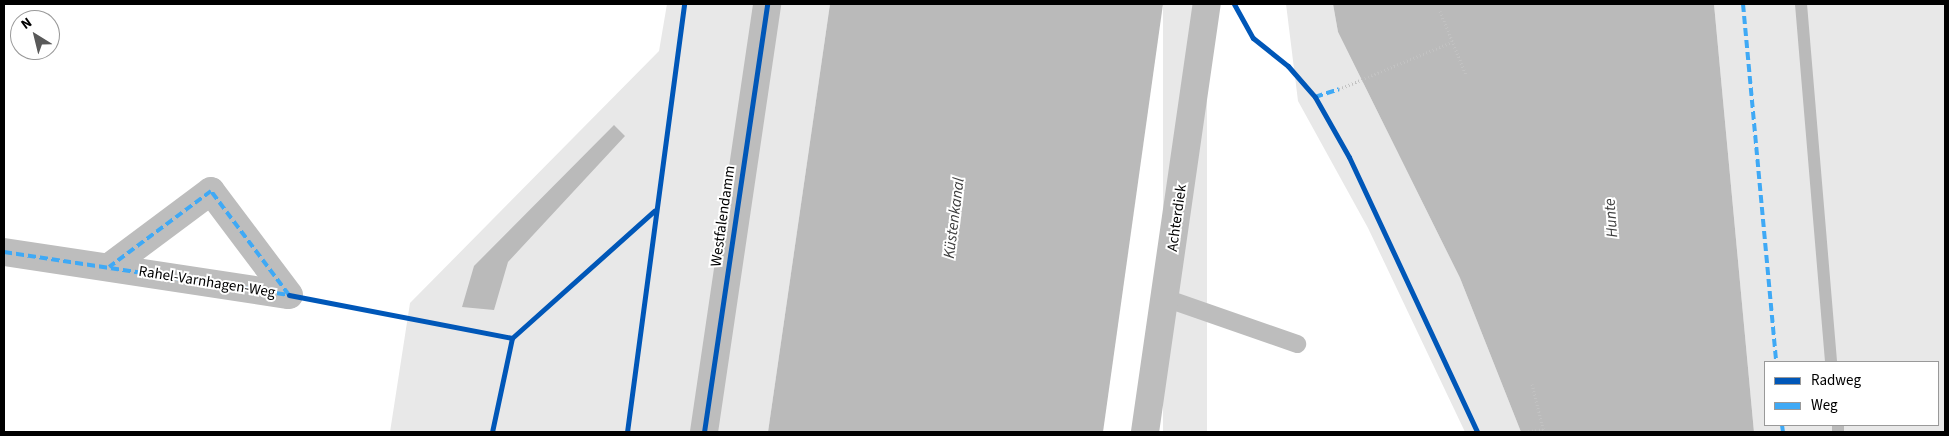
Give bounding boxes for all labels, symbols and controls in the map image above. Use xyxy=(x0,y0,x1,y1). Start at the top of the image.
north arrow xyxy=(10,10,60,60)
text: N xyxy=(17,13,36,35)
street label: Westfalendamm xyxy=(707,164,739,268)
water label: Küstenkanal xyxy=(940,176,968,260)
street label: Achterdiek xyxy=(1163,183,1191,253)
water label: Hunte xyxy=(1600,198,1622,238)
street label: Rahel-Varnhagen-Weg xyxy=(137,262,277,302)
legend xyxy=(1764,361,1939,426)
text: Radweg xyxy=(1811,370,1861,391)
text: Weg xyxy=(1811,395,1838,416)

